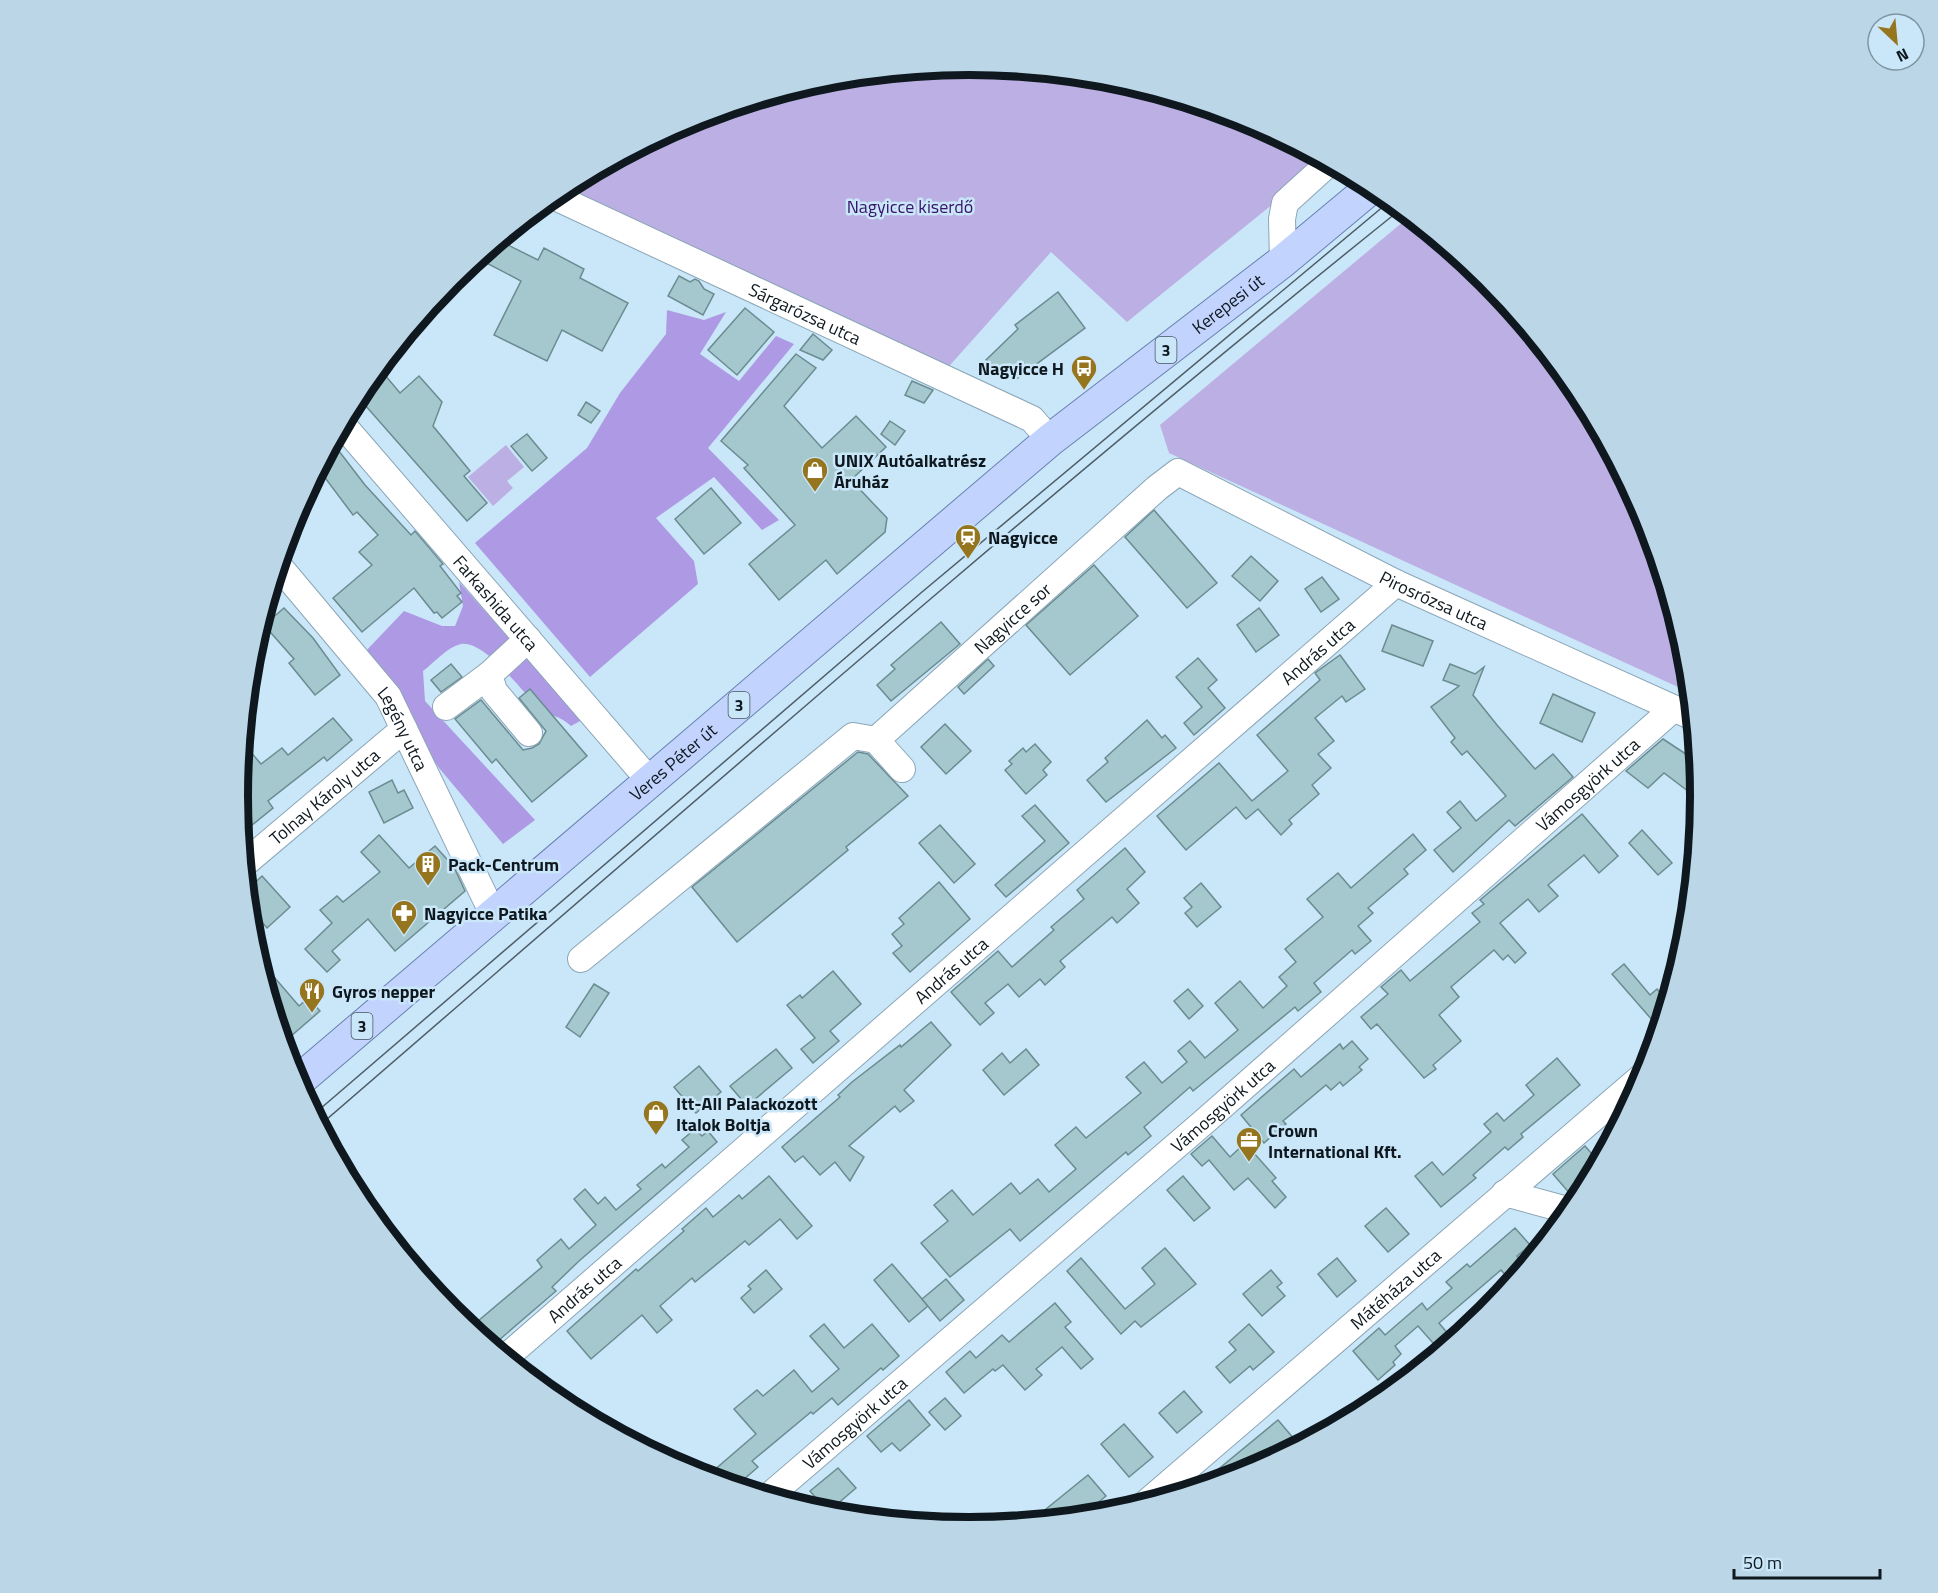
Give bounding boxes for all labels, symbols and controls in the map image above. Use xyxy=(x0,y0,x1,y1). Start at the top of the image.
north arrow xyxy=(1866,12,1926,72)
text: N xyxy=(1892,42,1913,69)
park label: Nagyicce kiserdő xyxy=(847,193,973,220)
street label: Kerepesi út xyxy=(1186,266,1270,340)
street label: Sárgarózsa utca xyxy=(744,276,866,351)
road number: 3 xyxy=(1156,337,1176,363)
bus stop icon: Nagyicce H xyxy=(1069,353,1099,391)
place label: Nagyicce H xyxy=(978,355,1064,382)
place label: UNIX Autóalkatrész Áruház xyxy=(834,447,986,495)
shop icon: UNIX Autóalkatrész Áruház xyxy=(800,455,830,493)
station icon: Nagyicce xyxy=(953,522,983,560)
place label: Nagyicce xyxy=(988,524,1058,551)
street label: Farkashida utca xyxy=(447,549,545,657)
street label: Pirosrózsa utca xyxy=(1375,563,1493,636)
street label: Nagyicce sor xyxy=(968,576,1057,660)
street label: András utca xyxy=(1275,611,1361,691)
street label: Legény utca xyxy=(372,680,436,775)
road number: 3 xyxy=(728,692,750,718)
street label: Veres Péter út xyxy=(623,716,723,807)
street label: Vámosgyörk utca xyxy=(1529,731,1645,838)
street label: Tolnay Károly utca xyxy=(263,742,385,851)
building icon: Pack-Centrum xyxy=(413,849,443,887)
place label: Pack-Centrum xyxy=(448,851,559,878)
pharmacy icon: Nagyicce Patika xyxy=(389,898,419,936)
place label: Nagyicce Patika xyxy=(424,900,547,927)
street label: András utca xyxy=(908,930,994,1010)
restaurant icon: Gyros nepper xyxy=(297,976,327,1014)
place label: Gyros nepper xyxy=(332,978,436,1005)
road number: 3 xyxy=(352,1013,372,1039)
street label: Vámosgyörk utca xyxy=(1164,1052,1281,1159)
place label: Itt-All Palackozott Italok Boltja xyxy=(676,1090,818,1138)
shop icon: Itt-All Palackozott Italok Boltja xyxy=(641,1098,671,1136)
place label: Crown International Kft. xyxy=(1268,1117,1402,1165)
office icon: Crown International Kft. xyxy=(1234,1125,1264,1163)
street label: Mátéháza utca xyxy=(1344,1242,1447,1336)
street label: András utca xyxy=(541,1249,627,1329)
street label: Vámosgyörk utca xyxy=(796,1370,913,1476)
scale bar xyxy=(1734,1542,1880,1580)
text: 50 m xyxy=(1743,1549,1782,1576)

